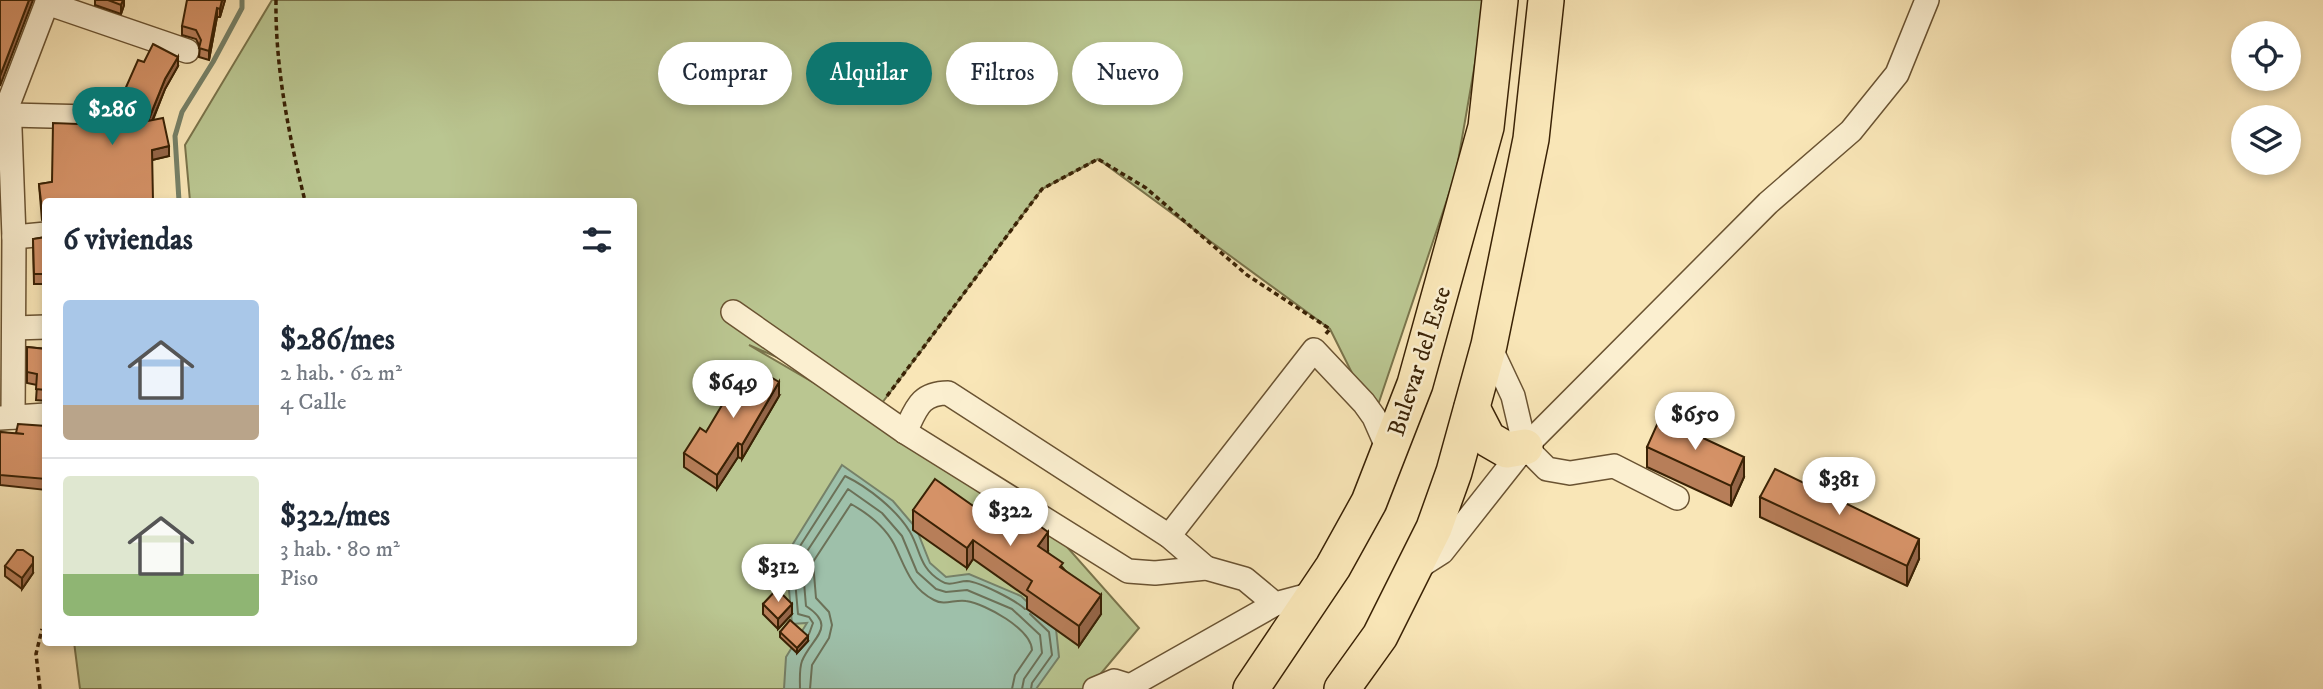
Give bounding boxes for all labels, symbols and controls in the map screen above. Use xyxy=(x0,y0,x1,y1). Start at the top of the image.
map controls xyxy=(2231,21,2301,175)
button: locate xyxy=(2231,21,2301,91)
chip: Comprar xyxy=(658,42,792,105)
chip: Alquilar xyxy=(806,42,932,105)
chip: Filtros xyxy=(946,42,1058,105)
chip: Nuevo xyxy=(1072,42,1183,105)
pin: $286 xyxy=(71,88,153,147)
text: $286 xyxy=(88,95,136,124)
button: layers xyxy=(2231,105,2301,175)
icon: filters xyxy=(578,221,616,259)
text: 6 viviendas xyxy=(63,222,193,259)
street label: Bulevar del Este xyxy=(1382,283,1458,440)
text: $286/mes xyxy=(280,322,395,359)
icon: home xyxy=(119,328,203,412)
text: 2 hab. · 62 m² xyxy=(280,359,402,388)
pin: $649 xyxy=(692,360,774,420)
text: $649 xyxy=(708,368,758,397)
text: 4 Calle xyxy=(280,388,347,417)
pin: $650 xyxy=(1654,392,1736,452)
text: $650 xyxy=(1671,400,1719,429)
pin: $381 xyxy=(1798,458,1880,517)
text: $381 xyxy=(1818,465,1860,494)
pin: $322 xyxy=(969,489,1051,548)
text: $322 xyxy=(988,496,1032,525)
text: $322/mes xyxy=(280,498,390,535)
icon: home xyxy=(119,504,203,588)
text: 3 hab. · 80 m² xyxy=(280,535,400,564)
pin: $312 xyxy=(737,544,819,604)
text: $312 xyxy=(758,552,798,581)
text: Piso xyxy=(280,564,318,593)

